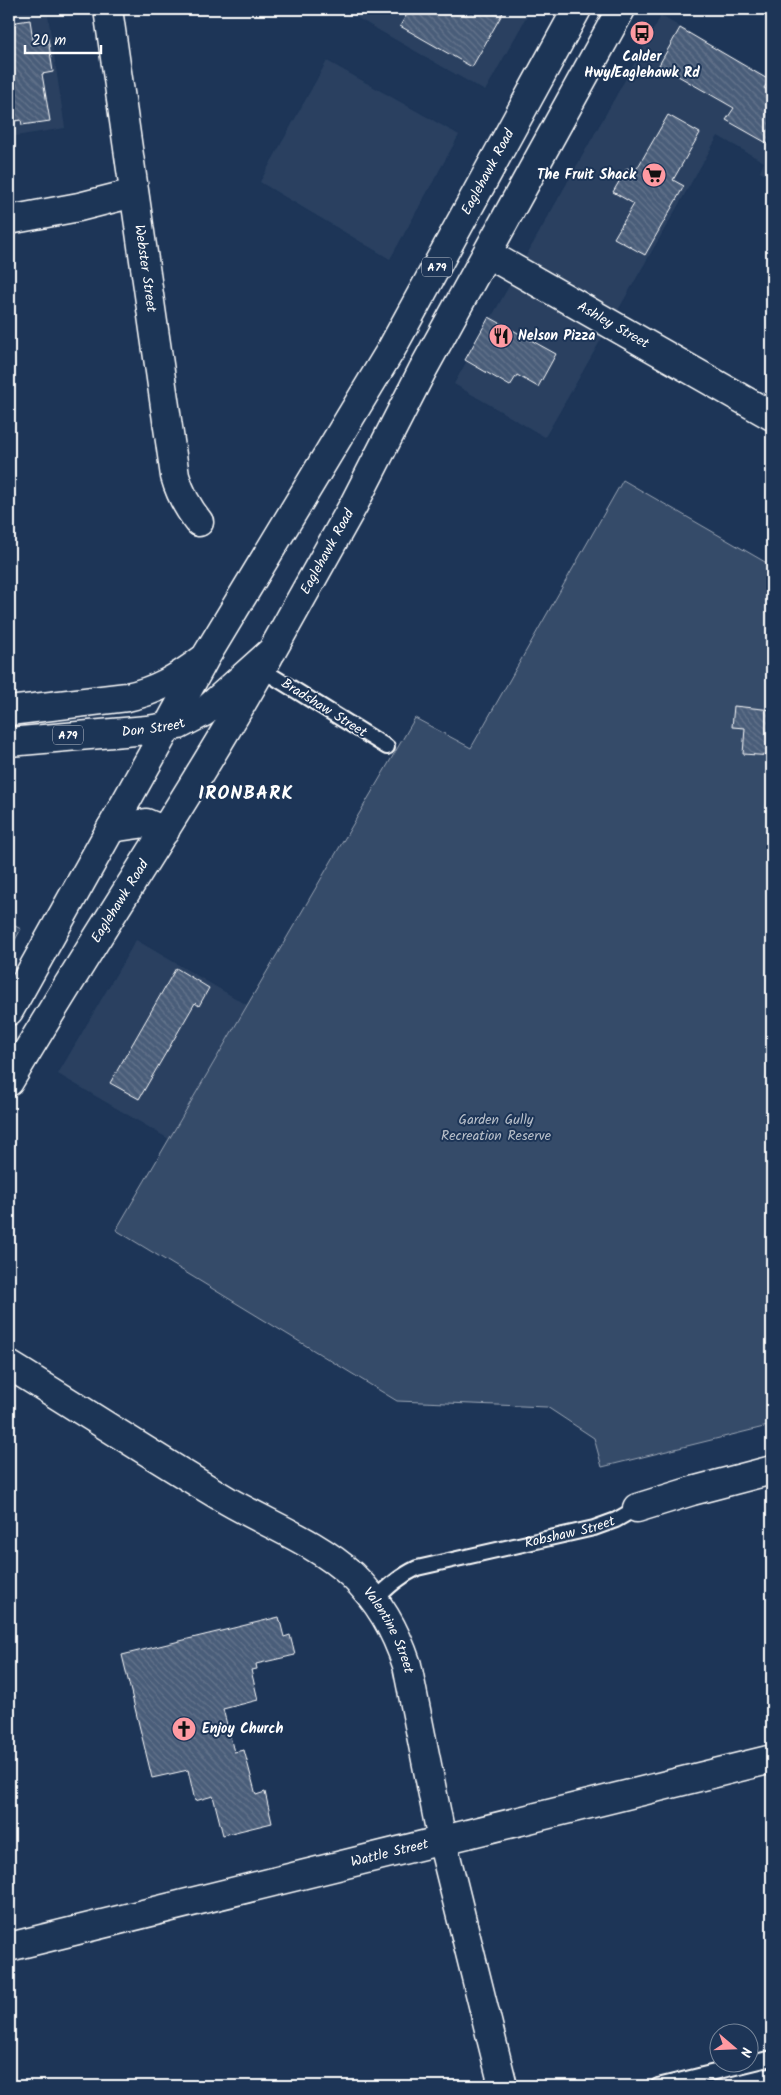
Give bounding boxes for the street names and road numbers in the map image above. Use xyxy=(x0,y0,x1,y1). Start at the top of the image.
street label: Eaglehawk Road xyxy=(456,124,521,219)
street label: Webster Street xyxy=(128,223,162,314)
road number: A79 xyxy=(422,258,452,276)
street label: Ashley Street xyxy=(573,296,654,355)
street label: Eaglehawk Road xyxy=(295,504,361,599)
street label: Bradshaw Street xyxy=(277,673,372,744)
street label: Don Street xyxy=(121,712,190,743)
road number: A79 xyxy=(53,726,83,744)
street label: Eaglehawk Road xyxy=(85,855,155,948)
street label: Robshaw Street xyxy=(522,1510,619,1554)
street label: Valentine Street xyxy=(357,1582,420,1676)
street label: Wattle Street xyxy=(348,1833,431,1873)

